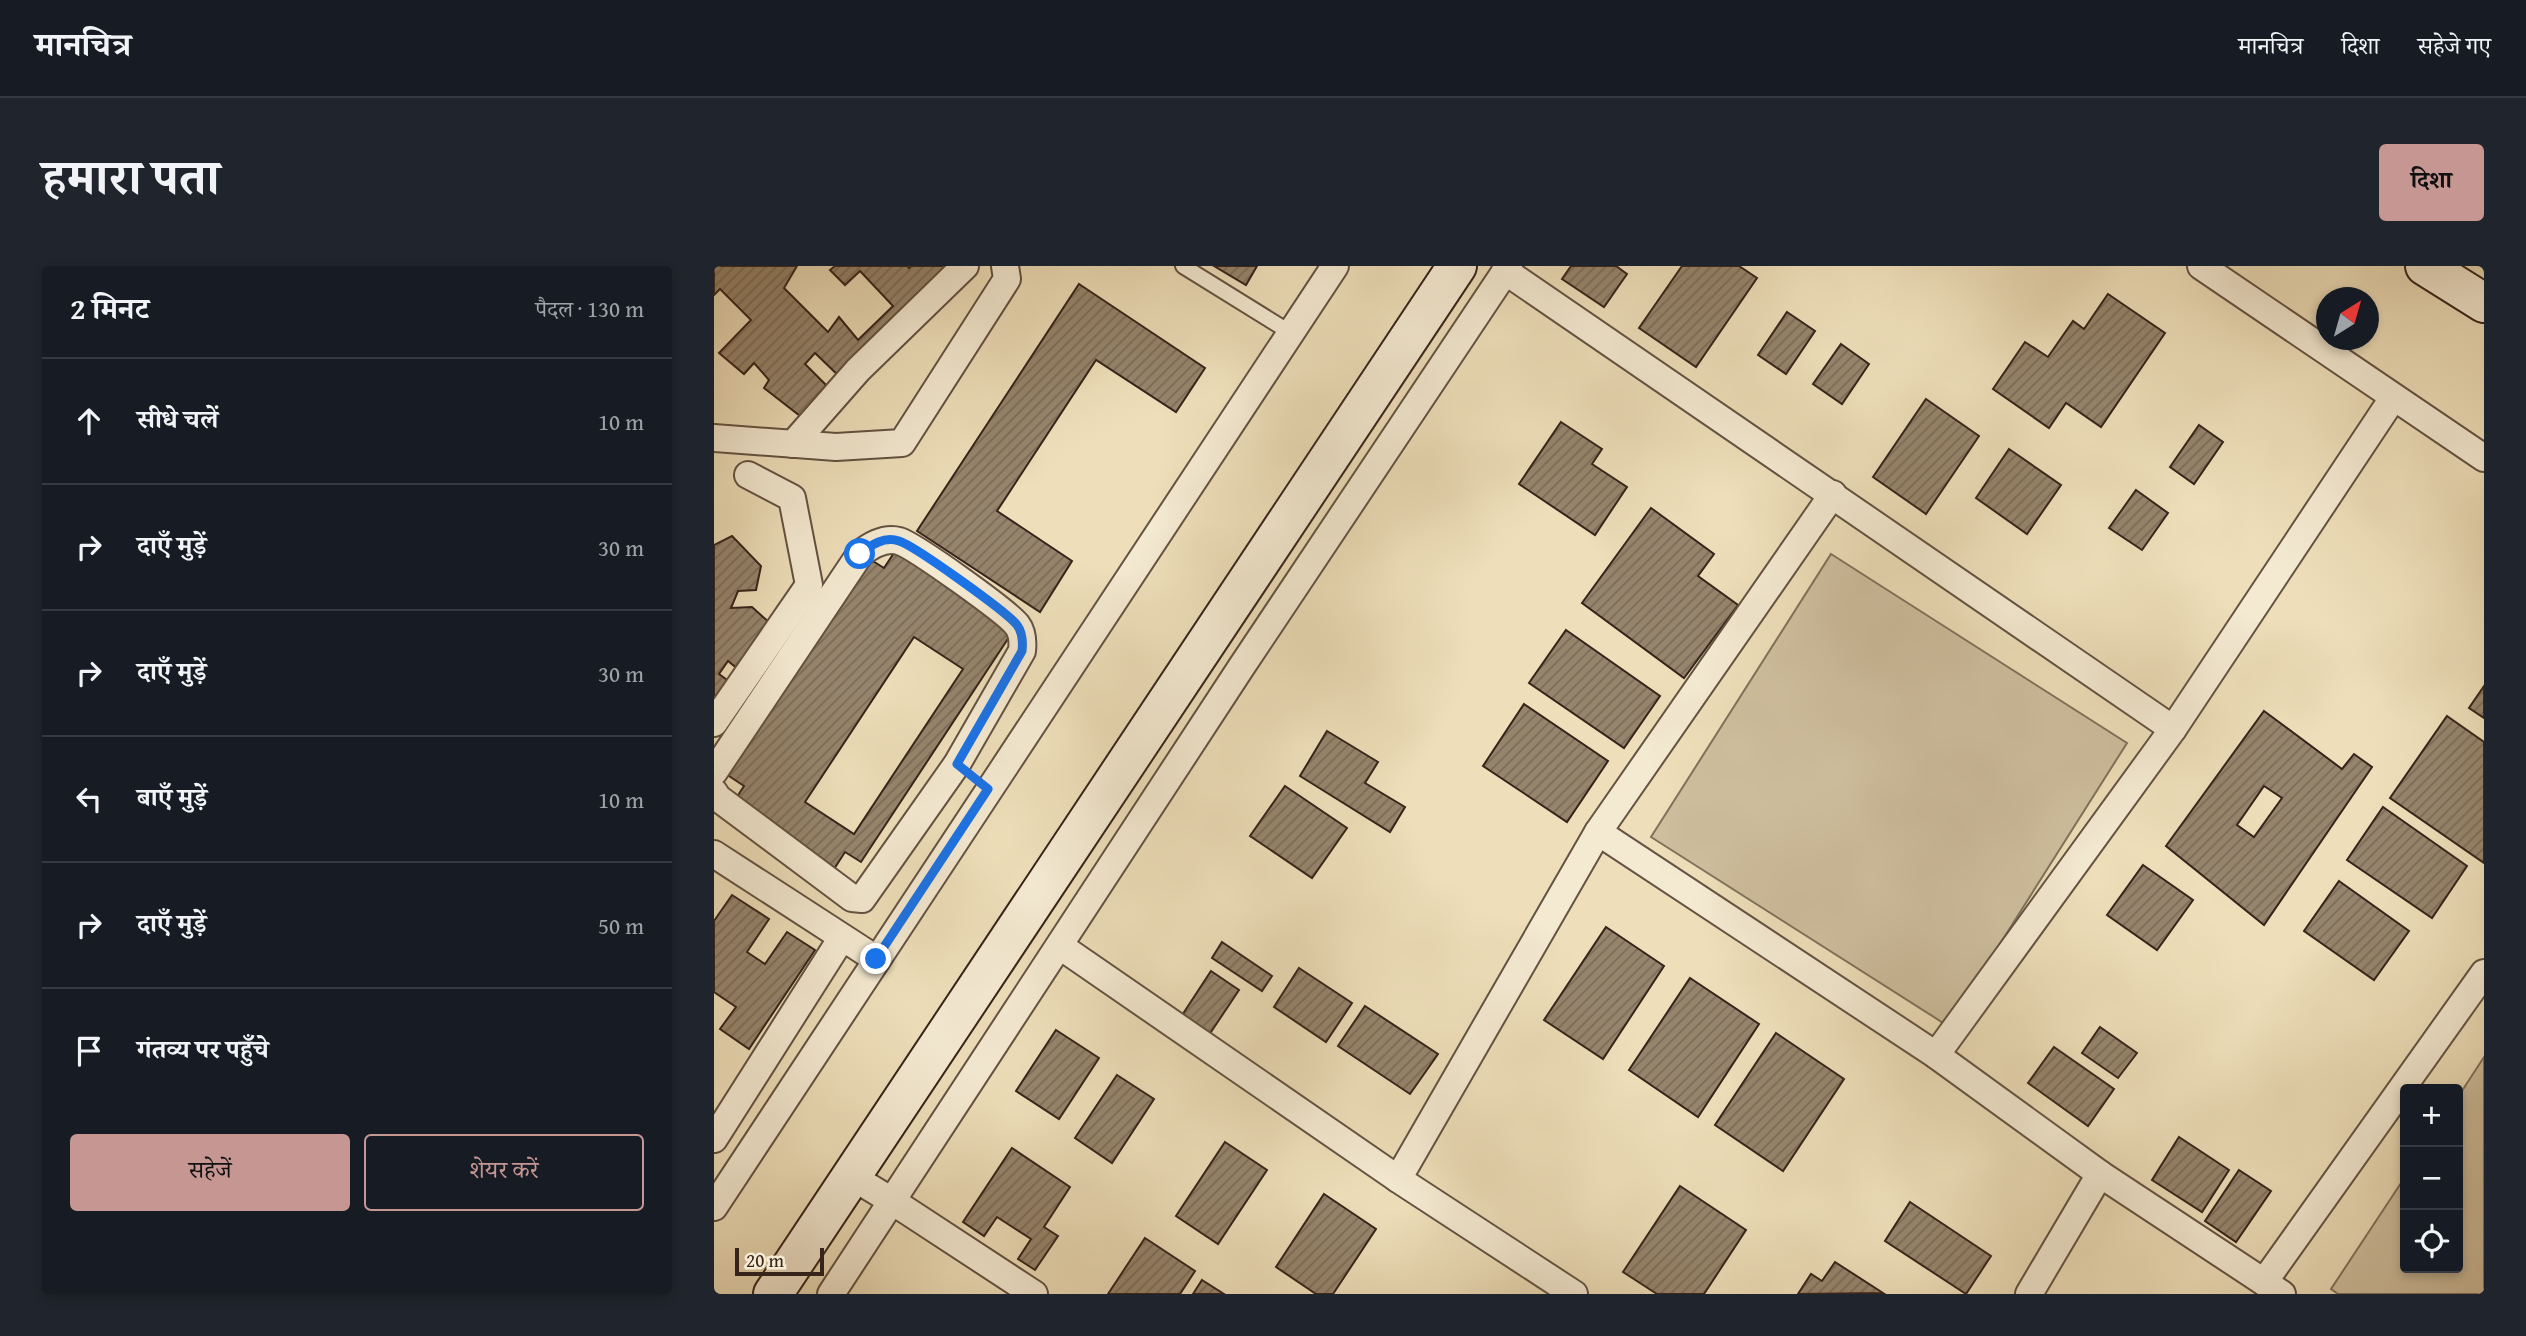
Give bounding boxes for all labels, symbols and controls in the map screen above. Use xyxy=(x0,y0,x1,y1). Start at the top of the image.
text: मानचित्र xyxy=(35,20,131,68)
text: मानचित्र xyxy=(2238,28,2303,63)
text: दिशा xyxy=(2341,28,2379,63)
text: सहेजे गए xyxy=(2417,28,2491,63)
text: हमारा पता xyxy=(42,140,220,212)
button: दिशा xyxy=(2379,144,2484,221)
text: 2 मिनट xyxy=(70,286,149,330)
north arrow xyxy=(2316,287,2379,350)
text: पैदल · 130 m xyxy=(535,292,644,325)
text: सीधे चलें xyxy=(137,399,218,438)
icon: ahead xyxy=(70,402,108,440)
text: 10 m xyxy=(598,405,644,438)
text: दाएँ मुड़ें xyxy=(137,525,206,564)
icon: right xyxy=(70,528,108,566)
text: 30 m xyxy=(598,531,644,564)
route start xyxy=(844,538,875,569)
text: दाएँ मुड़ें xyxy=(137,651,206,690)
icon: right xyxy=(70,654,108,692)
text: 30 m xyxy=(598,657,644,690)
text: बाएँ मुड़ें xyxy=(137,777,207,816)
icon: left xyxy=(70,780,108,818)
text: 10 m xyxy=(598,783,644,816)
text: दाएँ मुड़ें xyxy=(137,903,206,942)
icon: right xyxy=(70,906,108,944)
text: 50 m xyxy=(598,909,644,942)
route end xyxy=(860,943,891,974)
text: गंतव्य पर पहुँचे xyxy=(137,1029,269,1068)
icon: arrive xyxy=(70,1032,108,1070)
map controls xyxy=(2400,1084,2463,1273)
button: + xyxy=(2400,1084,2463,1147)
button: सहेजें xyxy=(70,1134,350,1211)
button: शेयर करें xyxy=(364,1134,644,1211)
button: − xyxy=(2400,1147,2463,1210)
button: locate xyxy=(2400,1210,2463,1273)
scale bar xyxy=(735,1245,824,1277)
text: 20 m xyxy=(746,1246,784,1274)

